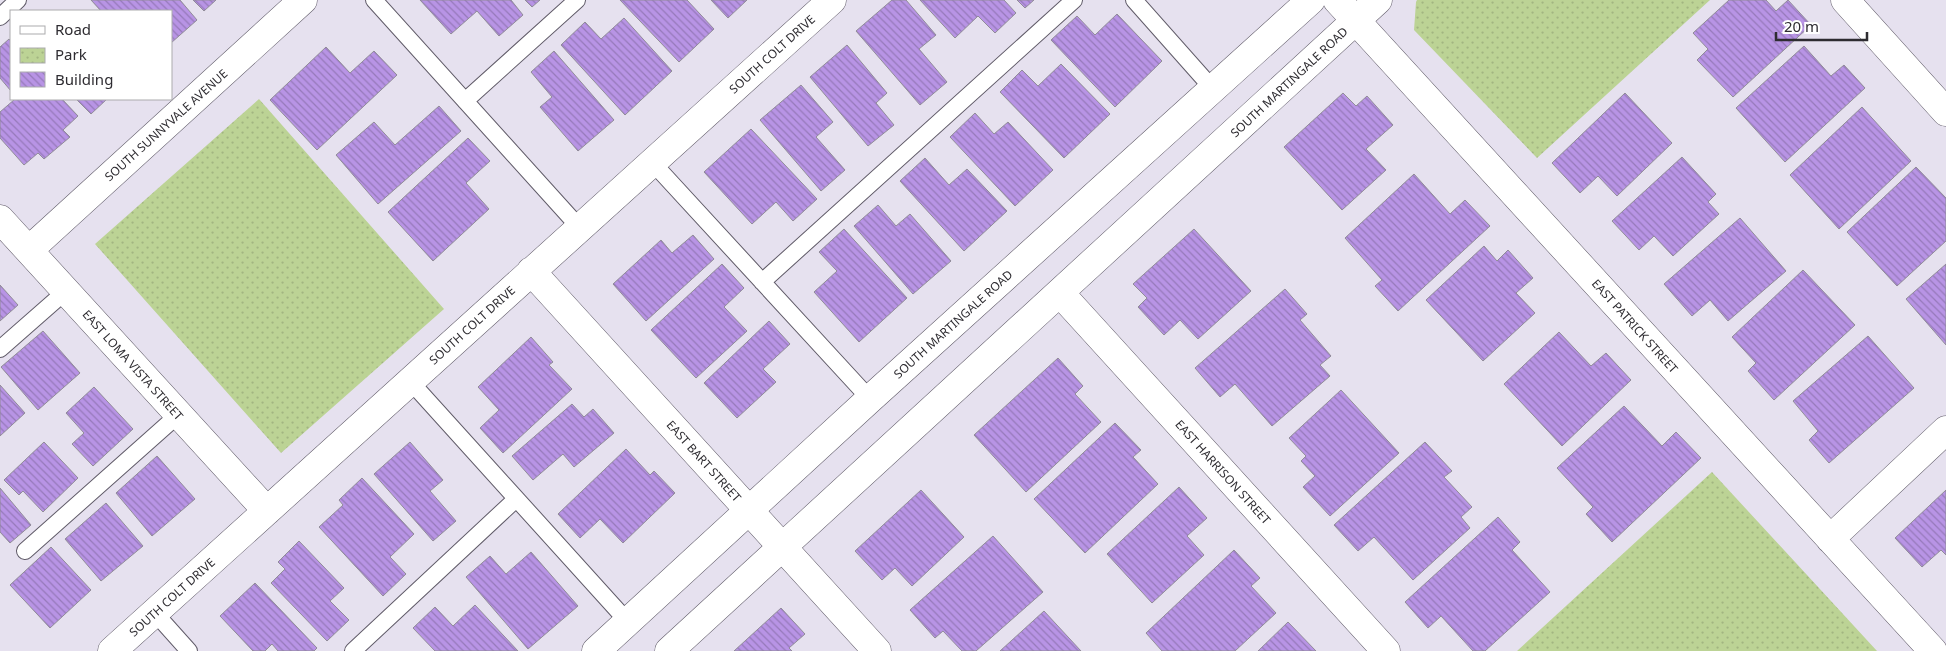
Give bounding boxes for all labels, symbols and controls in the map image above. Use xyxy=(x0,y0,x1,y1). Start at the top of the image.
legend xyxy=(10,10,172,100)
scale bar xyxy=(1776,10,1867,42)
street label: SOUTH COLT DRIVE xyxy=(725,11,819,97)
text: 20 m xyxy=(1784,16,1819,36)
text: Road xyxy=(55,19,91,39)
street label: SOUTH MARTINGALE ROAD xyxy=(1227,23,1352,141)
text: Park xyxy=(55,44,87,64)
street label: SOUTH SUNNYVALE AVENUE xyxy=(101,65,231,185)
text: Building xyxy=(55,69,113,89)
street label: SOUTH MARTINGALE ROAD xyxy=(890,266,1016,382)
street label: EAST PATRICK STREET xyxy=(1588,275,1682,377)
street label: SOUTH COLT DRIVE xyxy=(425,282,519,368)
street label: EAST LOMA VISTA STREET xyxy=(79,306,187,424)
street label: EAST HARRISON STREET xyxy=(1171,416,1275,528)
street label: EAST BART STREET xyxy=(663,417,745,506)
street label: SOUTH COLT DRIVE xyxy=(125,554,219,640)

